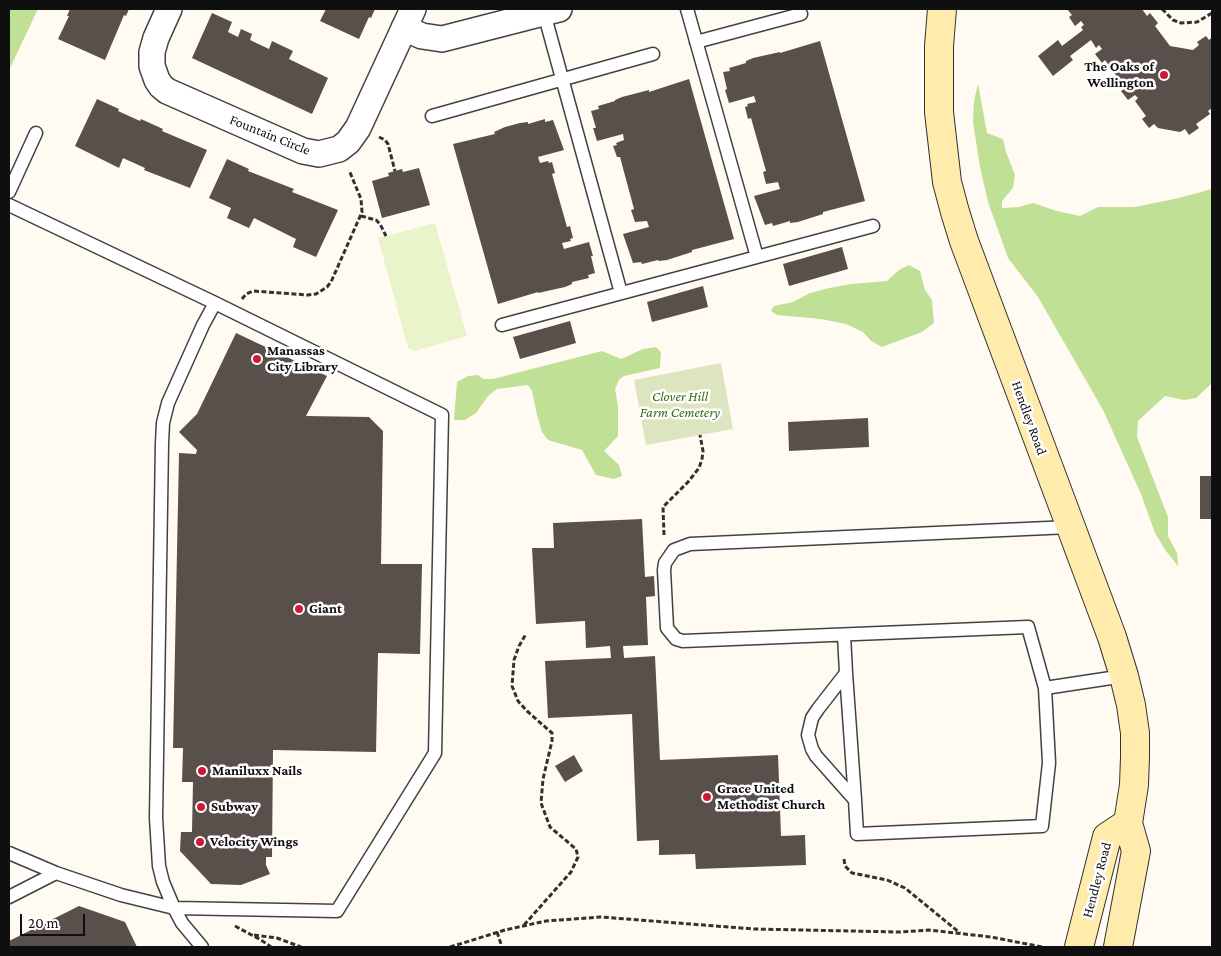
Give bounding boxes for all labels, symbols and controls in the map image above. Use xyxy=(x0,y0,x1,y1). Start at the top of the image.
place label: The Oaks of Wellington xyxy=(1084,59,1154,92)
marker: The Oaks of Wellington xyxy=(1158,69,1170,81)
street label: Fountain Circle xyxy=(227,111,313,159)
place label: Manassas City Library xyxy=(267,343,338,376)
marker: Manassas City Library xyxy=(251,353,263,365)
street label: Hendley Road xyxy=(1008,379,1050,457)
park label: Clover Hill Farm Cemetery xyxy=(640,389,720,422)
place label: Giant xyxy=(309,601,342,617)
marker: Giant xyxy=(293,603,305,615)
place label: Maniluxx Nails xyxy=(212,763,302,779)
marker: Maniluxx Nails xyxy=(196,765,208,777)
place label: Grace United Methodist Church xyxy=(717,781,825,814)
marker: Grace United Methodist Church xyxy=(701,791,713,803)
place label: Subway xyxy=(211,799,258,815)
marker: Subway xyxy=(195,801,207,813)
place label: Velocity Wings xyxy=(210,834,298,850)
marker: Velocity Wings xyxy=(194,836,206,848)
street label: Hendley Road xyxy=(1079,840,1115,920)
scale bar xyxy=(22,904,88,936)
text: 20 m xyxy=(28,915,59,931)

